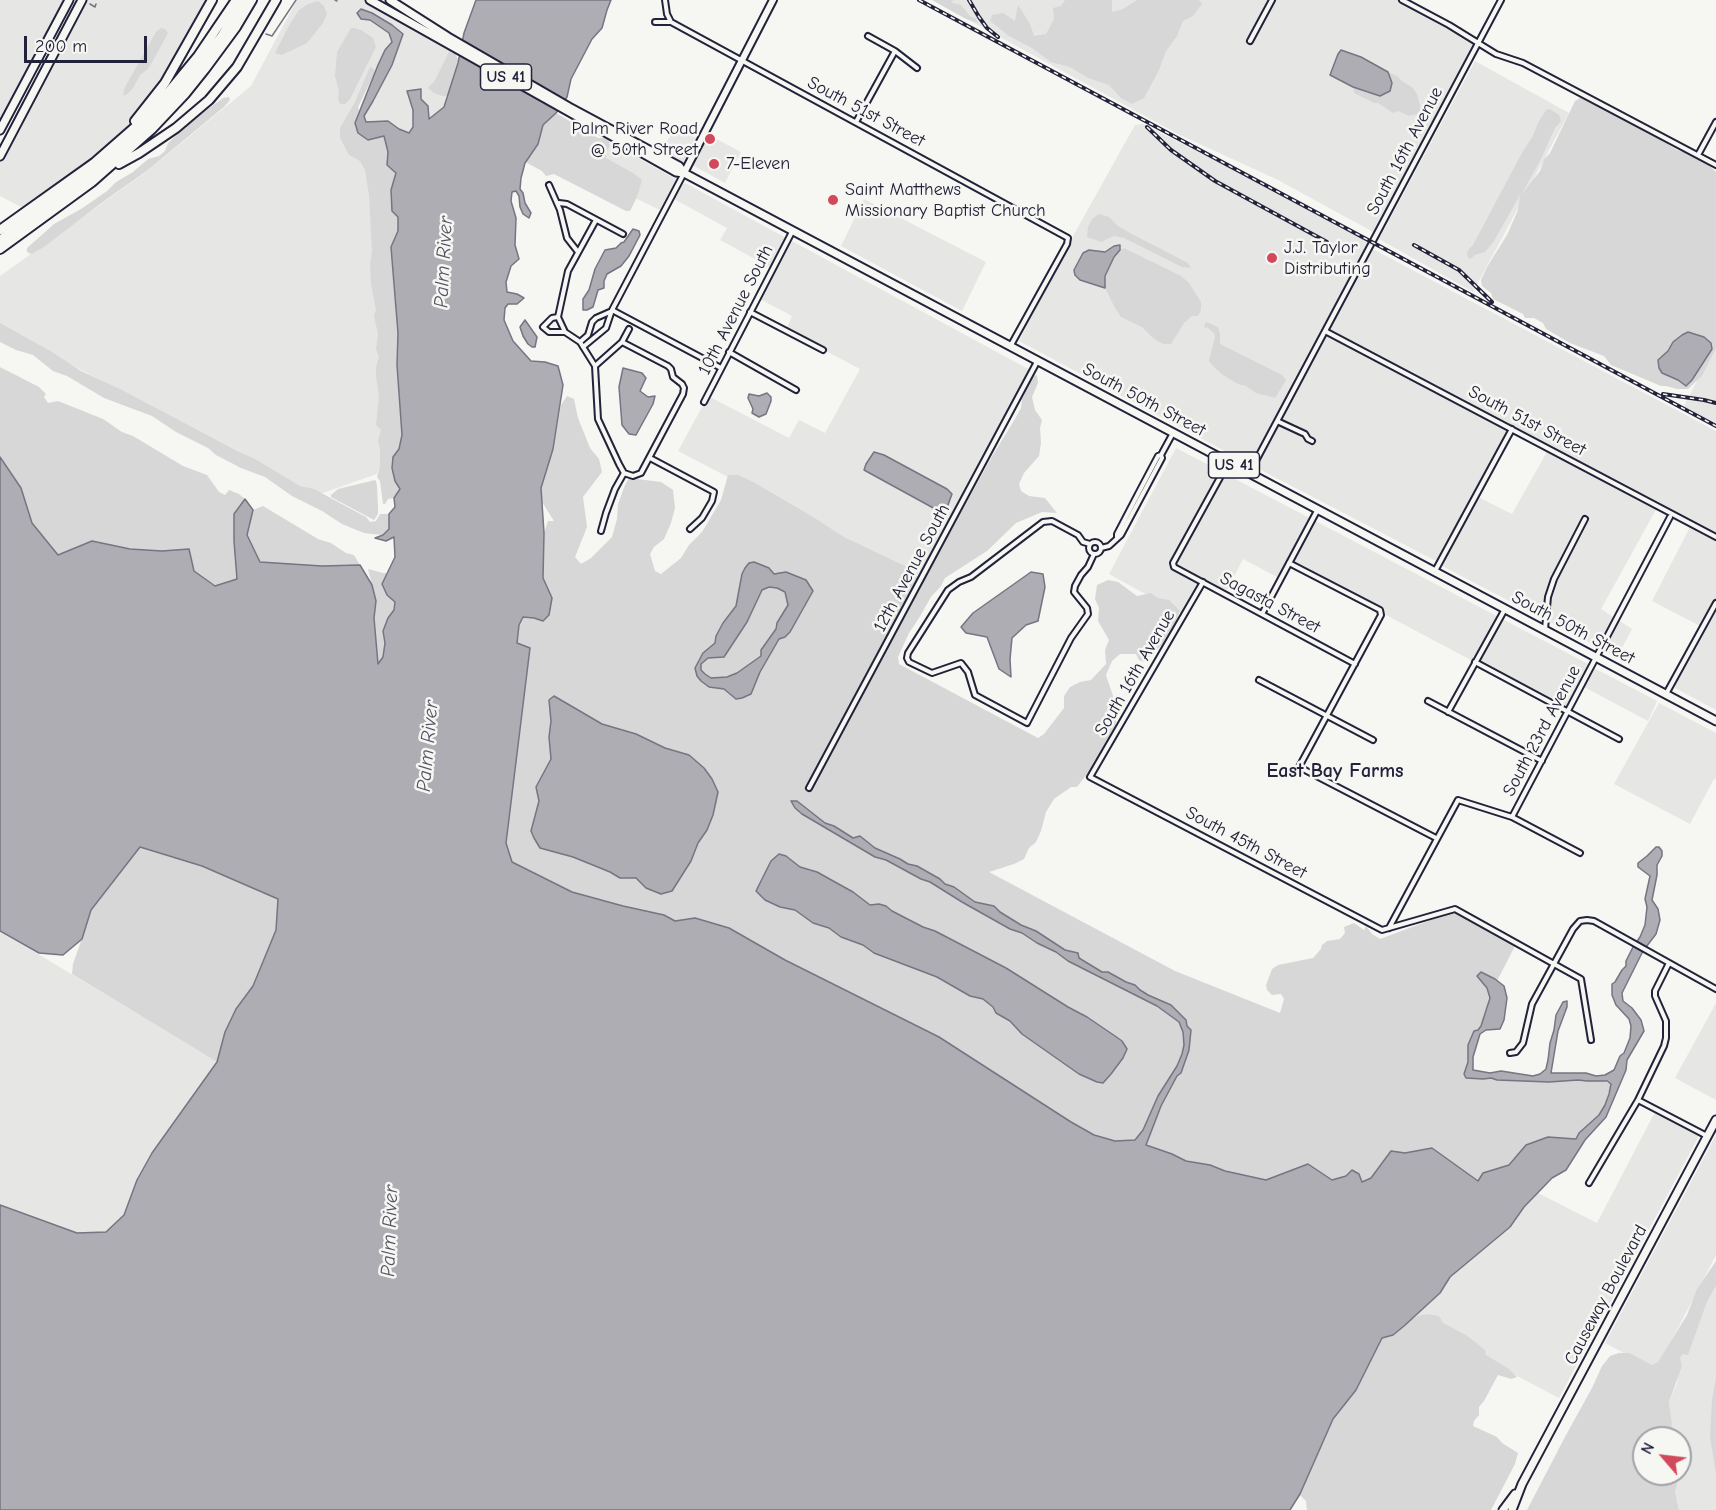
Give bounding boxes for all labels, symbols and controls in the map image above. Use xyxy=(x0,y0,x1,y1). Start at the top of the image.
scale bar xyxy=(27,24,150,62)
text: 200 m xyxy=(35,36,87,57)
road number: US 41 xyxy=(480,64,532,90)
street label: South 51st Street xyxy=(804,72,928,152)
street label: South 16th Avenue xyxy=(1362,83,1448,219)
place label: Palm River Road @ 50th Street xyxy=(572,118,698,160)
marker: Palm River Road @ 50th Street xyxy=(703,132,717,146)
place label: 7-Eleven xyxy=(726,153,790,175)
marker: 7-Eleven xyxy=(707,157,721,171)
place label: Saint Matthews Missionary Baptist Church xyxy=(845,179,1046,222)
marker: Saint Matthews Missionary Baptist Church xyxy=(826,193,840,207)
water label: Palm River xyxy=(430,216,458,308)
place label: J.J. Taylor Distributing xyxy=(1284,237,1371,280)
street label: 10th Avenue South xyxy=(694,241,778,379)
marker: J.J. Taylor Distributing xyxy=(1265,251,1279,265)
street label: South 50th Street xyxy=(1079,359,1209,441)
street label: South 51st Street xyxy=(1465,381,1589,461)
road number: US 41 xyxy=(1208,452,1260,478)
street label: 12th Avenue South xyxy=(869,500,955,636)
street label: Sagasta Street xyxy=(1216,568,1324,638)
street label: South 50th Street xyxy=(1508,587,1638,669)
street label: South 16th Avenue xyxy=(1090,606,1180,740)
street label: South 23rd Avenue xyxy=(1498,662,1586,800)
water label: Palm River xyxy=(412,699,444,793)
district label: East Bay Farms xyxy=(1266,759,1404,783)
street label: South 45th Street xyxy=(1182,802,1310,884)
water label: Palm River xyxy=(376,1185,404,1277)
street label: Causeway Boulevard xyxy=(1560,1221,1652,1369)
north arrow xyxy=(1632,1426,1692,1486)
text: N xyxy=(1637,1440,1658,1457)

